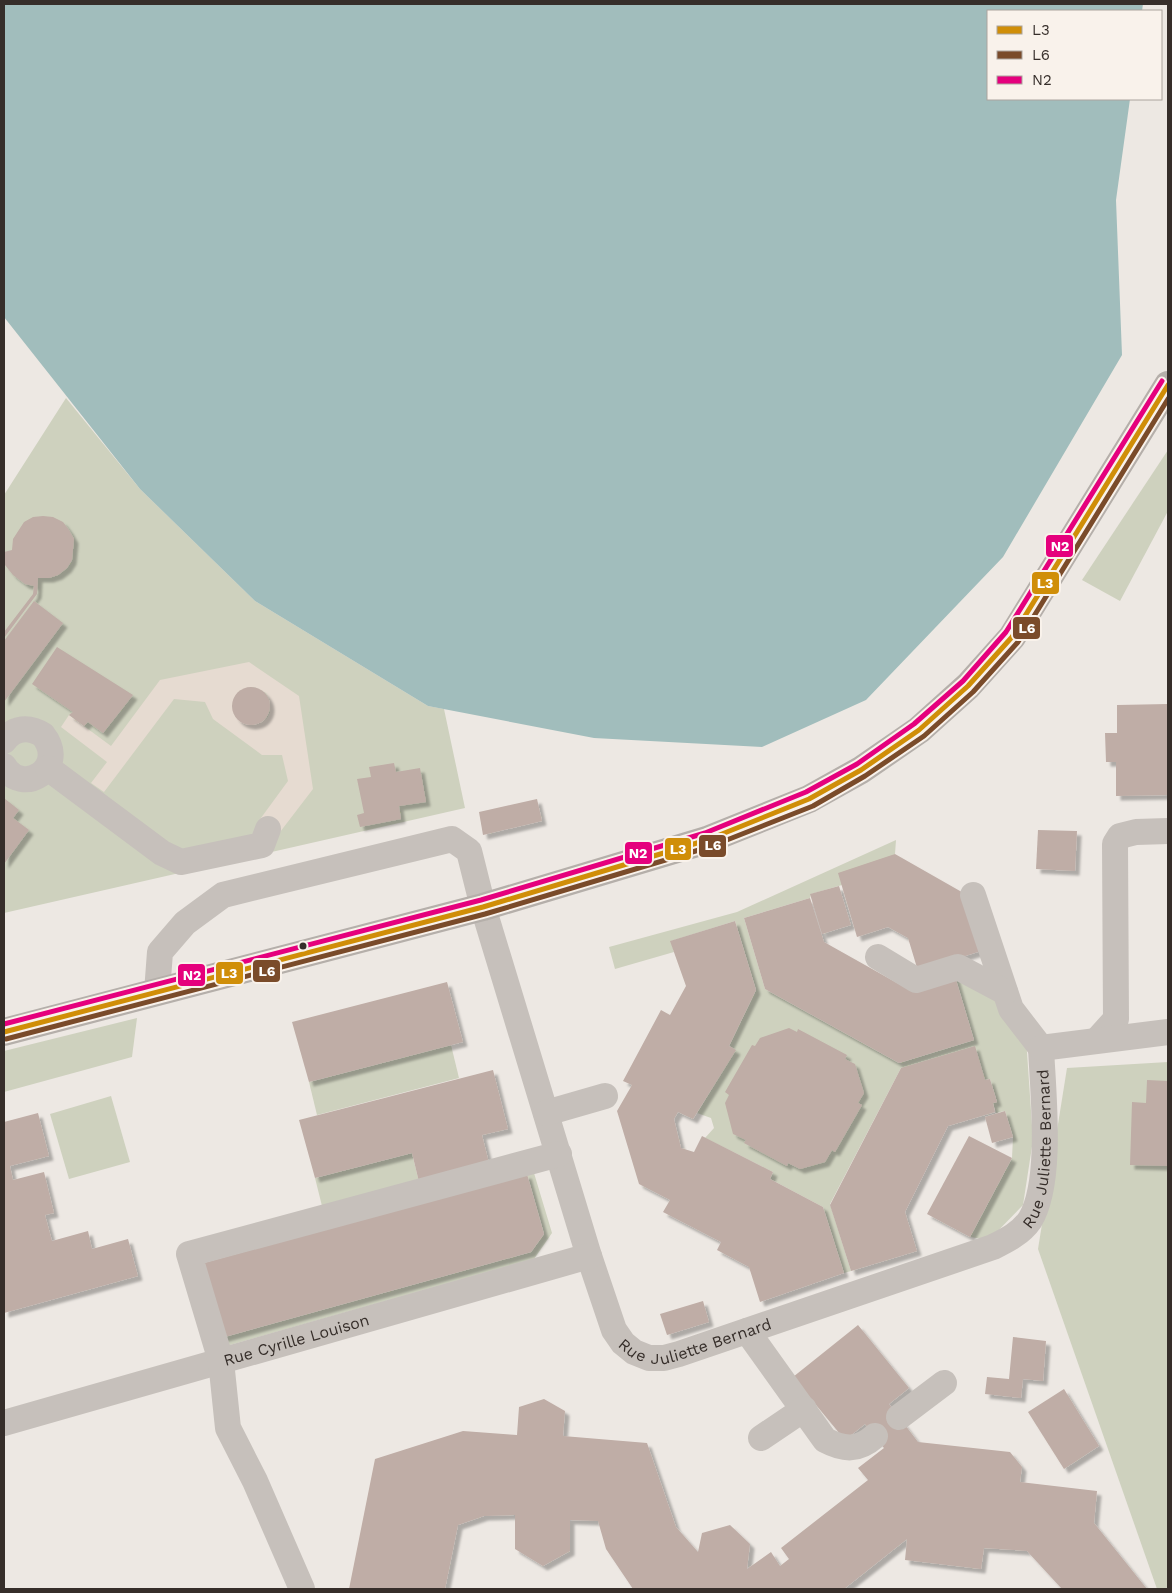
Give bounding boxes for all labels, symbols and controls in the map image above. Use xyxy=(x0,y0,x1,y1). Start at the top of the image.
legend xyxy=(987,10,1162,100)
text: L3 xyxy=(1032,21,1050,39)
text: L6 xyxy=(1032,46,1050,64)
text: N2 xyxy=(1032,71,1052,89)
line badge: N2 xyxy=(1045,534,1074,558)
text: N2 xyxy=(1051,538,1069,554)
line badge: L3 xyxy=(1031,571,1060,595)
text: L3 xyxy=(1037,575,1053,591)
line badge: L6 xyxy=(1012,616,1041,640)
text: L6 xyxy=(1019,620,1036,636)
line badge: L6 xyxy=(698,834,727,858)
line badge: L3 xyxy=(664,837,692,861)
text: L6 xyxy=(705,837,722,853)
line badge: N2 xyxy=(624,841,653,865)
text: L3 xyxy=(670,841,686,857)
text: N2 xyxy=(629,845,647,861)
unlabelled marker xyxy=(298,941,308,951)
line badge: L6 xyxy=(252,959,281,983)
line badge: L3 xyxy=(215,961,244,985)
line badge: N2 xyxy=(177,963,206,987)
text: L6 xyxy=(259,963,276,979)
text: L3 xyxy=(221,965,237,981)
text: N2 xyxy=(183,967,201,983)
street label: Rue Juliette Bernard xyxy=(1018,1069,1054,1232)
street label: Rue Cyrille Louison xyxy=(221,1310,371,1369)
street label: Rue Juliette Bernard xyxy=(615,1314,774,1368)

